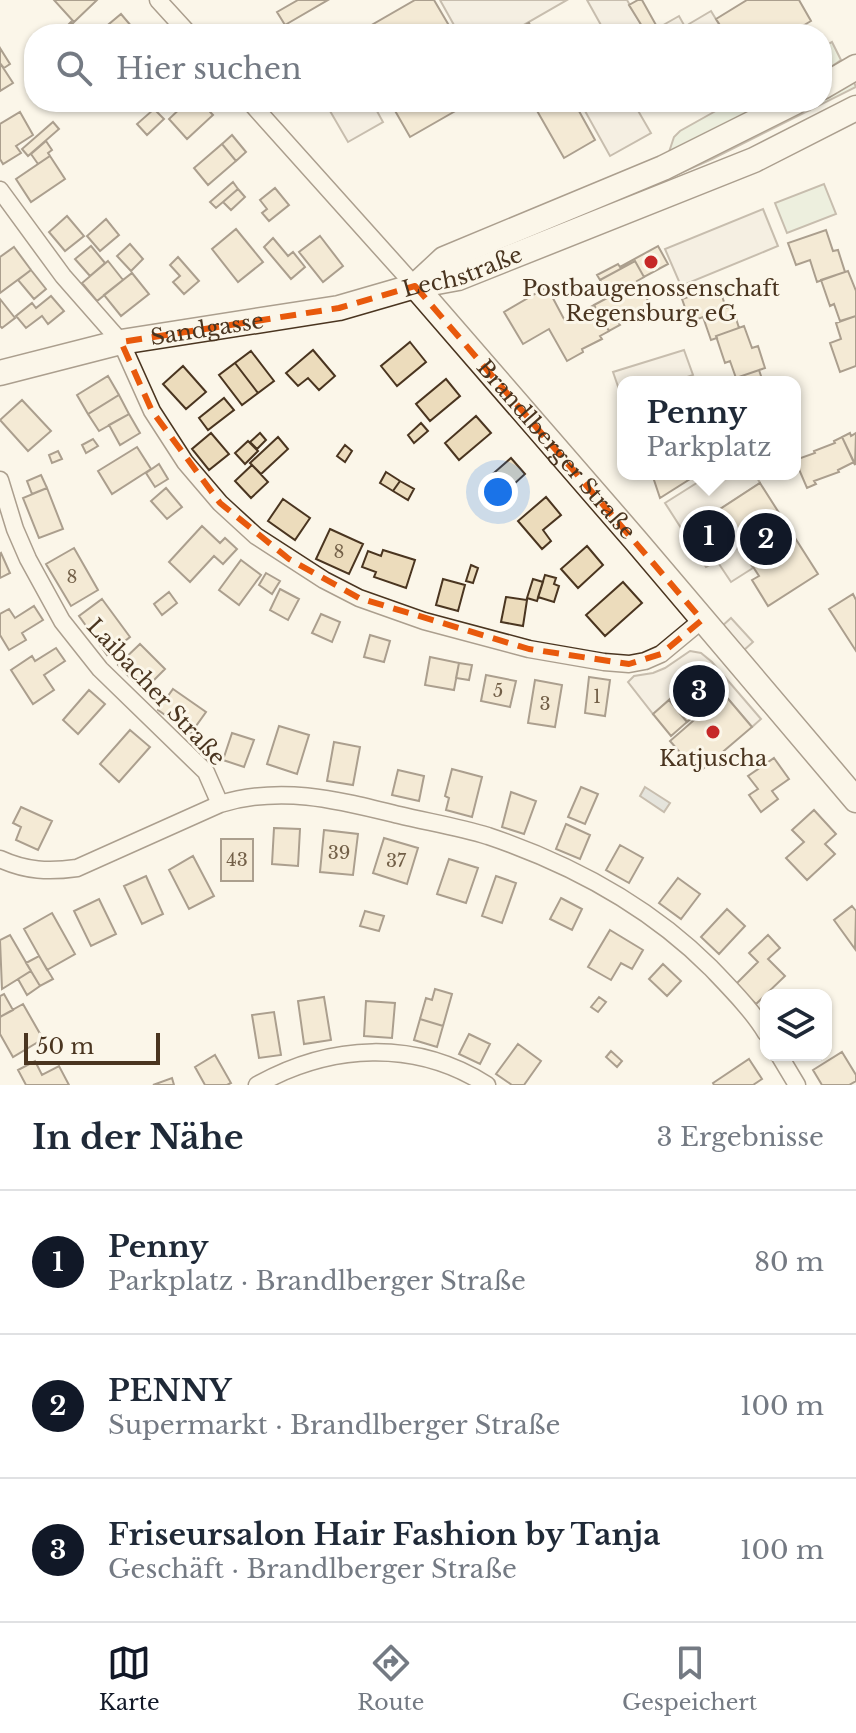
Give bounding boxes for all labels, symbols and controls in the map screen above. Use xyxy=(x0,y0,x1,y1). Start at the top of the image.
search box xyxy=(24,24,832,112)
icon: search xyxy=(52,46,96,90)
text: Hier suchen xyxy=(116,50,302,87)
street label: Lechstraße xyxy=(399,240,526,303)
marker: Postbaugenossenschaft Regensburg eG xyxy=(642,253,660,271)
place label: Postbaugenossenschaft Regensburg eG xyxy=(522,275,781,327)
street label: Sandgasse xyxy=(148,306,266,351)
street label: Brandlberger Straße xyxy=(471,354,642,545)
popup xyxy=(617,376,801,480)
text: Penny xyxy=(646,394,747,431)
text: Parkplatz xyxy=(646,431,772,463)
your location xyxy=(478,472,518,512)
pin: 1 xyxy=(683,506,735,566)
pin: 2 xyxy=(740,509,792,569)
house number: 8 xyxy=(334,541,344,563)
house number: 8 xyxy=(67,566,77,588)
street label: Laibacher Straße xyxy=(81,613,231,771)
pin: 3 xyxy=(673,661,725,721)
house number: 5 xyxy=(493,680,503,702)
house number: 1 xyxy=(593,686,601,708)
house number: 3 xyxy=(539,693,551,715)
marker: Katjuscha xyxy=(704,723,722,741)
place label: Katjuscha xyxy=(659,745,768,772)
house number: 39 xyxy=(328,842,350,864)
house number: 43 xyxy=(226,849,248,871)
house number: 37 xyxy=(386,850,407,872)
map controls xyxy=(760,989,832,1061)
button: layers xyxy=(760,989,832,1061)
scale bar xyxy=(24,1029,160,1065)
text: 50 m xyxy=(36,1033,94,1060)
text: In der Nähe xyxy=(32,1116,244,1158)
text: 3 Ergebnisse xyxy=(657,1121,824,1153)
text: Penny xyxy=(108,1228,209,1265)
text: 1 xyxy=(52,1246,64,1278)
text: 80 m xyxy=(754,1246,824,1278)
text: Parkplatz · Brandlberger Straße xyxy=(108,1265,526,1297)
text: PENNY xyxy=(108,1372,232,1409)
text: 2 xyxy=(50,1390,66,1422)
text: 100 m xyxy=(740,1390,824,1422)
text: Supermarkt · Brandlberger Straße xyxy=(108,1409,560,1441)
text: Friseursalon Hair Fashion by Tanja xyxy=(108,1516,661,1553)
text: 3 xyxy=(50,1534,66,1566)
text: 100 m xyxy=(740,1534,824,1566)
text: Geschäft · Brandlberger Straße xyxy=(108,1553,517,1585)
tab: Karte xyxy=(99,1641,160,1716)
tab: Route xyxy=(357,1641,424,1716)
tab: Gespeichert xyxy=(622,1641,757,1716)

